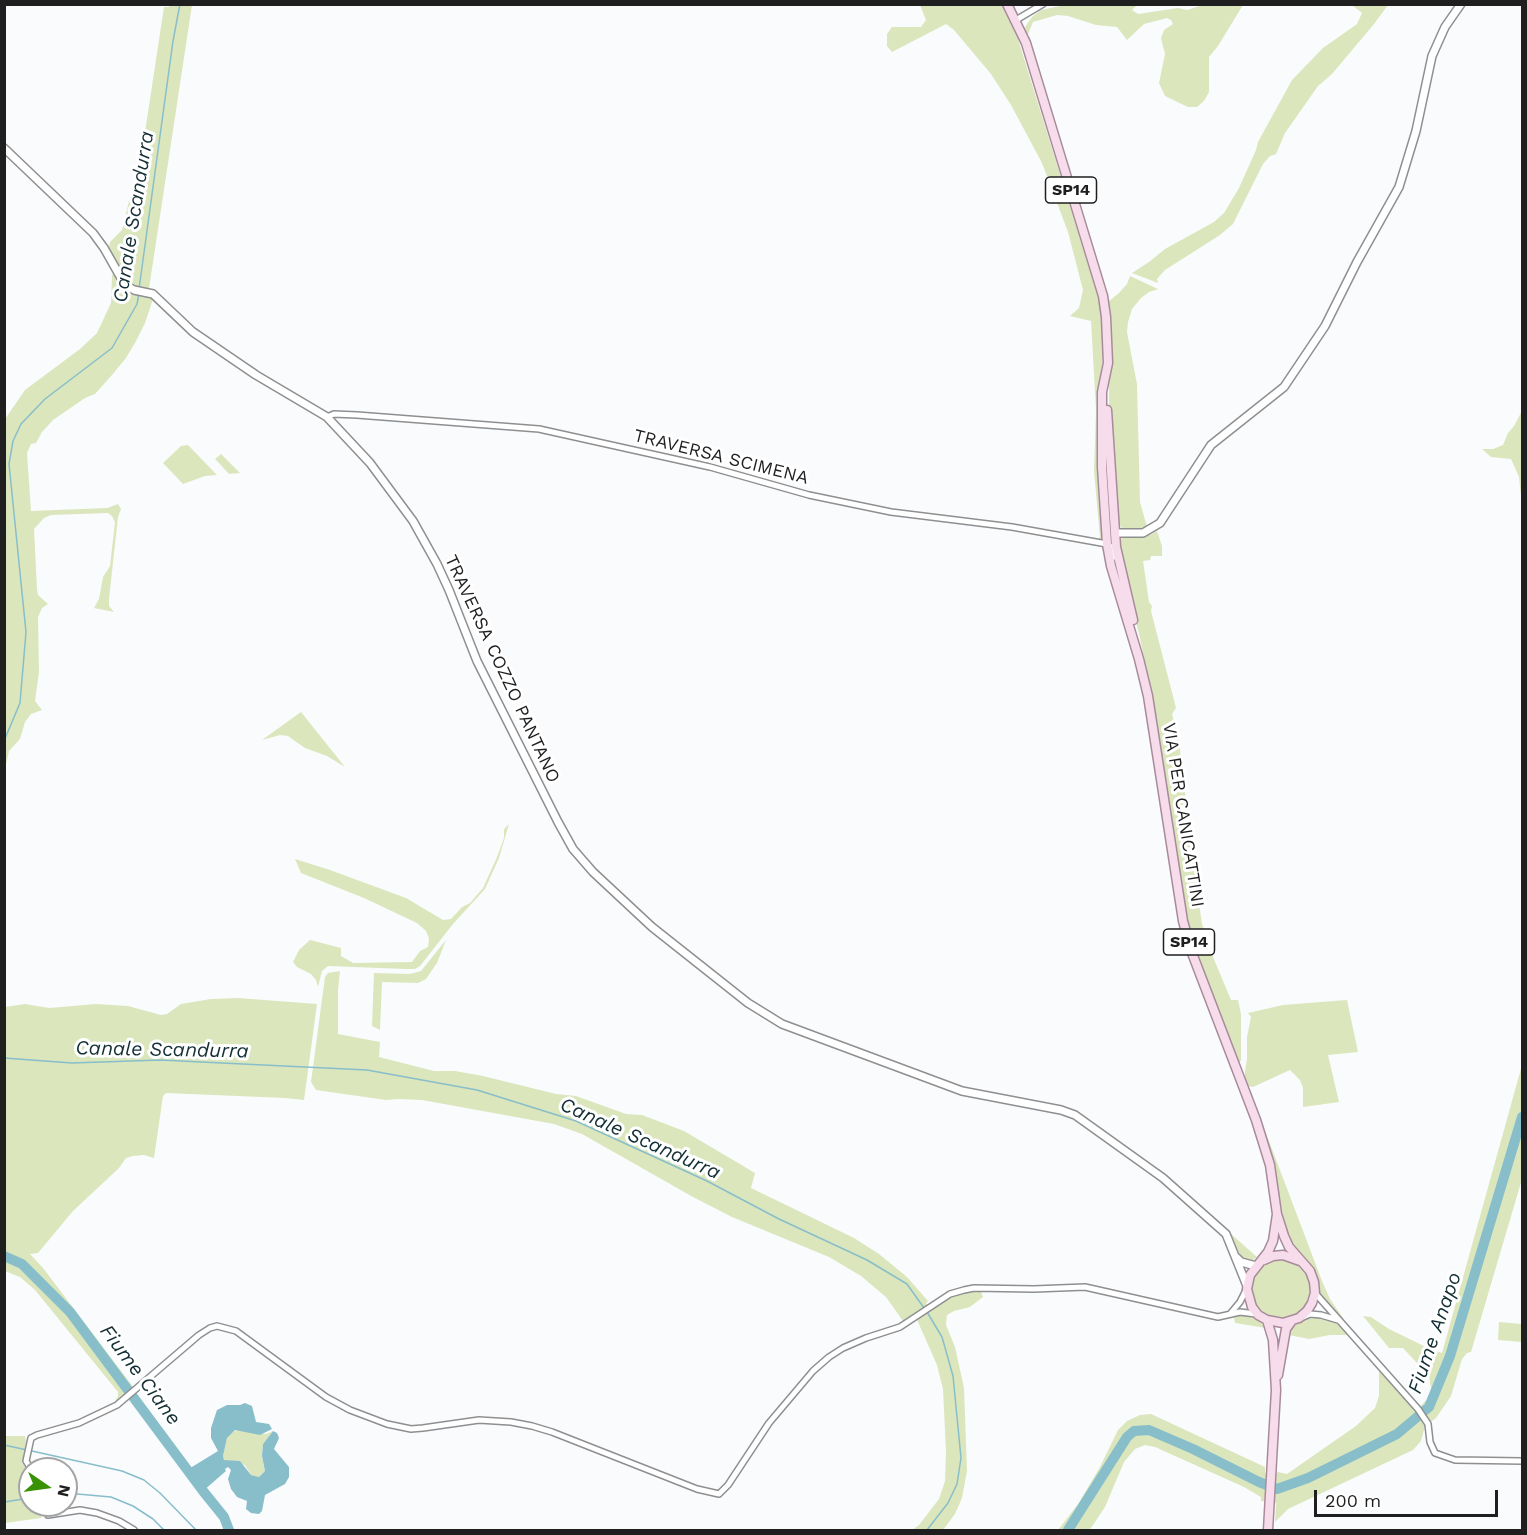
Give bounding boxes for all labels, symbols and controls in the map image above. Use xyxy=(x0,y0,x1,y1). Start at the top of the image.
water label: Canale Scandurra xyxy=(109,129,159,305)
road number: SP14 xyxy=(1046,177,1096,203)
street label: TRAVERSA SCIMENA xyxy=(631,425,811,489)
street label: TRAVERSA COZZO PANTANO xyxy=(440,552,564,786)
street label: VIA PER CANICATTINI xyxy=(1158,721,1208,909)
road number: SP14 xyxy=(1164,929,1214,955)
water label: Canale Scandurra xyxy=(75,1036,249,1064)
water label: Canale Scandurra xyxy=(556,1093,724,1185)
water label: Fiume Anapo xyxy=(1403,1269,1467,1397)
water label: Fiume Ciane xyxy=(94,1320,186,1430)
north arrow xyxy=(18,1457,78,1517)
scale bar xyxy=(1317,1478,1502,1516)
text: N xyxy=(53,1483,75,1499)
text: 200 m xyxy=(1325,1490,1381,1511)

